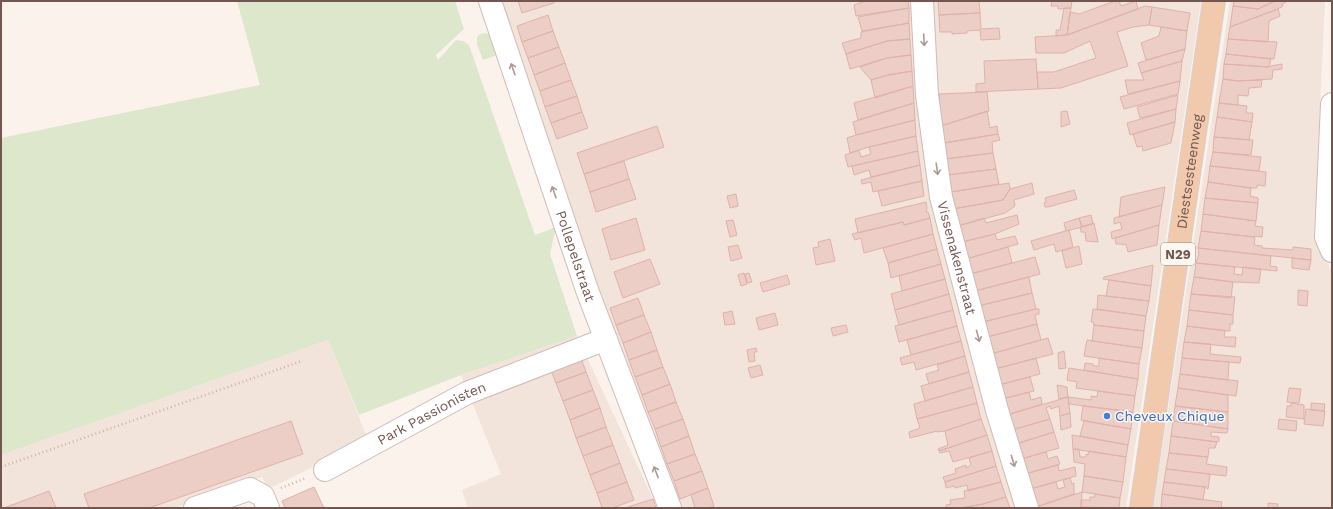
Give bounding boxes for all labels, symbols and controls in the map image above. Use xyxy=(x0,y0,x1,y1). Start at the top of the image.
one-way arrow xyxy=(921,33,928,46)
one-way arrow xyxy=(508,63,516,75)
street label: Diestsesteenweg xyxy=(1173,113,1206,230)
one-way arrow xyxy=(933,162,941,175)
one-way arrow xyxy=(550,185,557,198)
street label: Vissenakenstraat xyxy=(934,199,980,317)
street label: Pollepelstraat xyxy=(553,208,599,304)
road number: N29 xyxy=(1161,243,1195,265)
one-way arrow xyxy=(975,329,982,342)
street label: Park Passionisten xyxy=(375,378,488,448)
place label: Cheveux Chique xyxy=(1115,408,1225,424)
marker: Cheveux Chique xyxy=(1102,411,1112,421)
one-way arrow xyxy=(1010,455,1017,468)
one-way arrow xyxy=(651,466,659,478)

